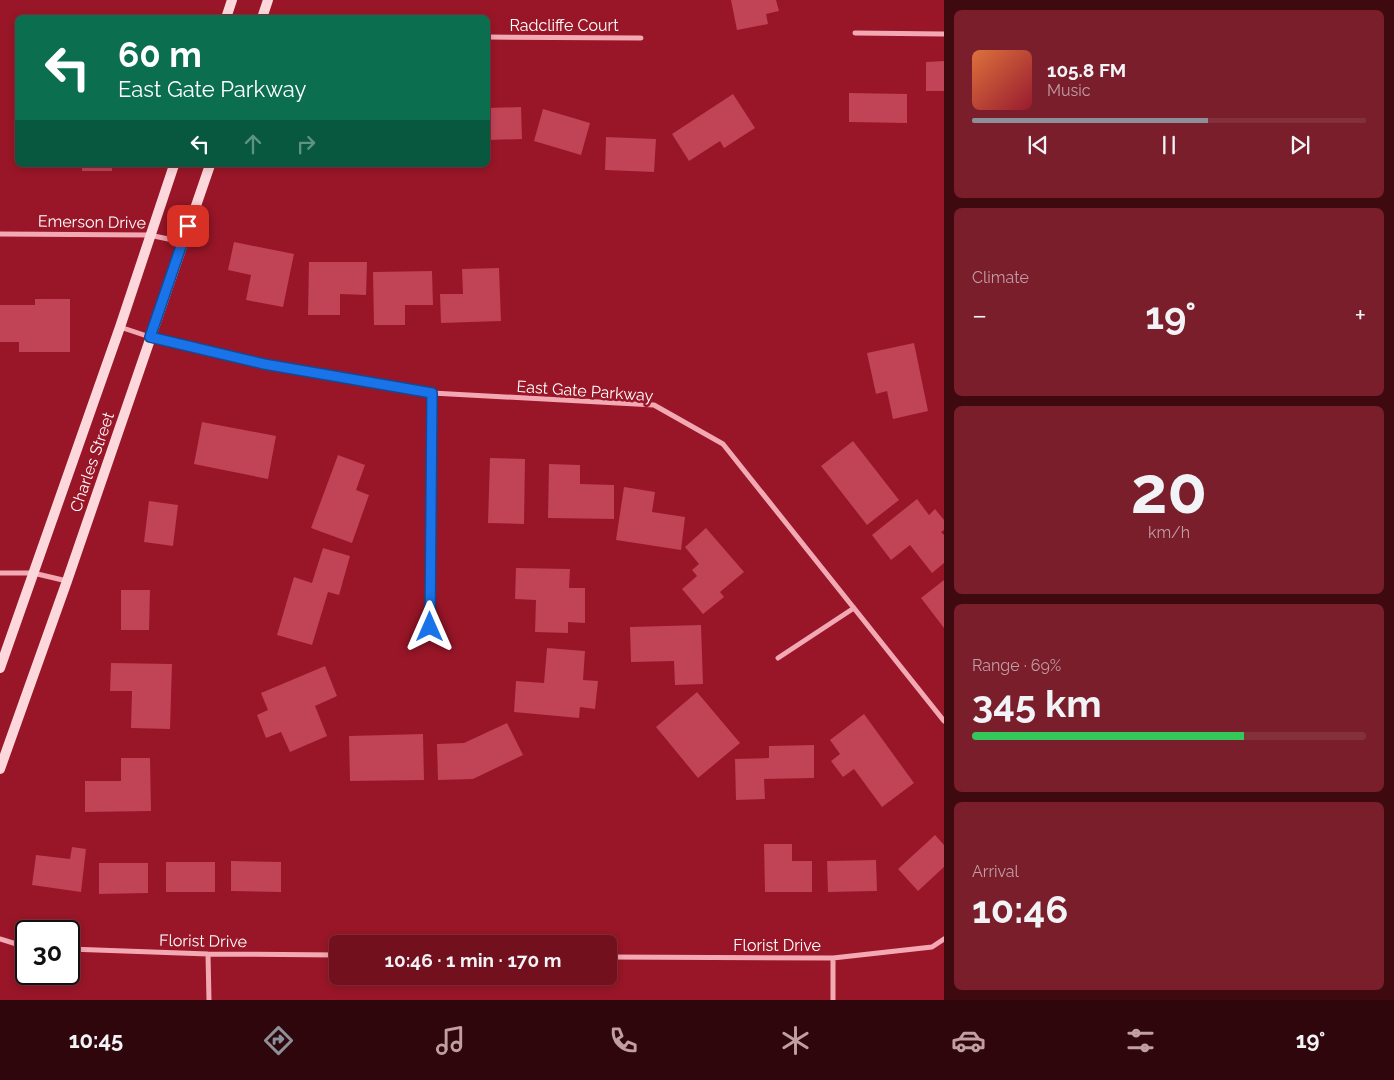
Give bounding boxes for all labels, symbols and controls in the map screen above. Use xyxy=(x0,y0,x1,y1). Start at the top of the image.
street label: Radcliffe Court xyxy=(509,16,619,35)
text: 60 m xyxy=(118,34,202,75)
icon: left xyxy=(35,35,100,100)
text: 105.8 FM xyxy=(1047,59,1126,81)
text: East Gate Parkway xyxy=(118,76,306,102)
text: Music xyxy=(1047,81,1091,100)
icon: left xyxy=(186,130,214,158)
icon: ahead xyxy=(239,130,267,158)
icon: right xyxy=(292,130,320,158)
icon: previous xyxy=(1024,131,1052,159)
icon: pause xyxy=(1155,131,1183,159)
icon: next xyxy=(1286,131,1314,159)
pin xyxy=(167,205,209,247)
street label: Emerson Drive xyxy=(38,212,146,232)
icon: arrive xyxy=(174,212,202,240)
text: Climate xyxy=(972,268,1029,287)
text: 19° xyxy=(1145,293,1196,338)
text: − xyxy=(972,299,987,332)
text: + xyxy=(1354,299,1366,332)
street label: East Gate Parkway xyxy=(516,377,654,405)
street label: Charles Street xyxy=(66,409,118,515)
text: 20 xyxy=(1131,452,1207,528)
text: km/h xyxy=(1148,523,1190,542)
position arrow xyxy=(403,600,455,652)
text: Range · 69% xyxy=(972,656,1061,675)
text: 345 km xyxy=(972,681,1102,726)
text: Arrival xyxy=(972,862,1019,881)
text: 10:46 xyxy=(972,887,1068,932)
speed limit sign: 30 xyxy=(15,920,80,985)
street label: Florist Drive xyxy=(159,931,247,951)
street label: Florist Drive xyxy=(733,936,821,955)
text: 10:46 · 1 min · 170 m xyxy=(385,949,561,971)
icon: directions xyxy=(261,1023,296,1058)
icon: music xyxy=(433,1023,468,1058)
icon: phone xyxy=(606,1023,641,1058)
icon: climate xyxy=(778,1023,813,1058)
icon: car xyxy=(951,1023,986,1058)
icon: filters xyxy=(1123,1023,1158,1058)
text: 10:45 xyxy=(69,1027,123,1053)
text: 19° xyxy=(1296,1027,1325,1053)

